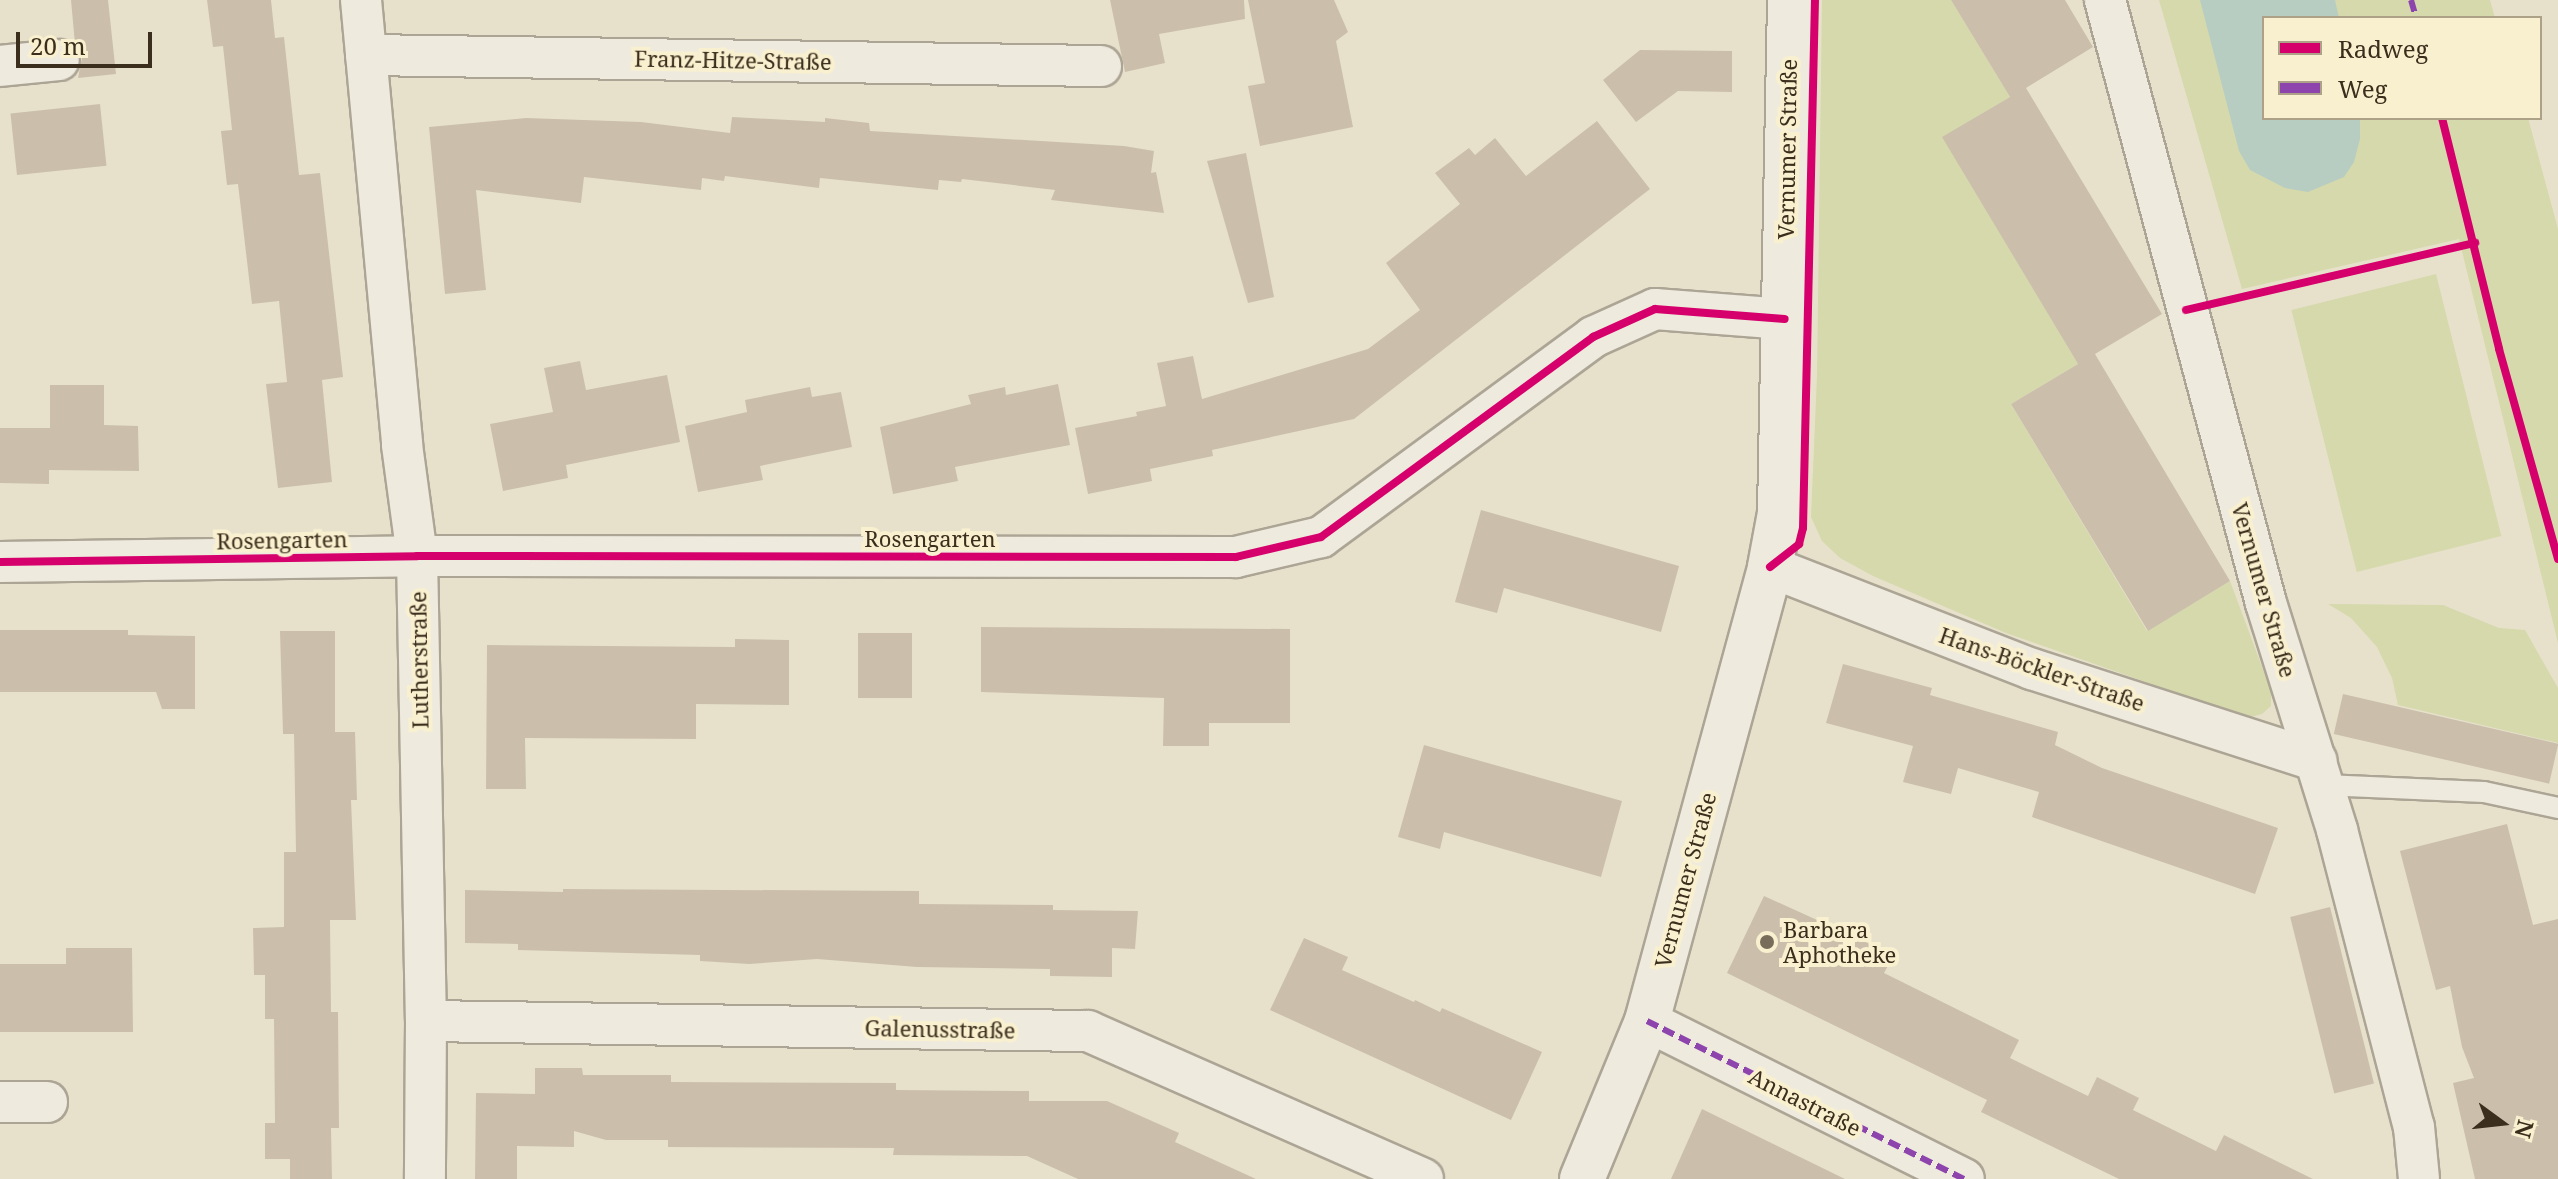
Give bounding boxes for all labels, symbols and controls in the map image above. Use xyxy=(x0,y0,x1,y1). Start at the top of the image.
scale bar xyxy=(20,16,156,66)
legend xyxy=(2262,16,2542,120)
text: 20 m xyxy=(30,29,86,62)
text: Radweg xyxy=(2338,32,2428,65)
street label: Franz-Hitze-Straße xyxy=(634,45,832,75)
street label: Vernumer Straße xyxy=(1772,59,1802,239)
text: Weg xyxy=(2338,72,2387,105)
street label: Vernumer Straße xyxy=(2226,500,2302,680)
street label: Rosengarten xyxy=(216,526,348,554)
street label: Rosengarten xyxy=(864,526,996,552)
street label: Lutherstraße xyxy=(405,591,433,729)
street label: Hans-Böckler-Straße xyxy=(1936,621,2148,717)
street label: Vernumer Straße xyxy=(1649,789,1721,971)
place label: Barbara Aphotheke xyxy=(1783,916,1896,968)
marker: Barbara Aphotheke xyxy=(1758,933,1776,951)
street label: Galenusstraße xyxy=(864,1014,1016,1044)
street label: Annastraße xyxy=(1745,1062,1865,1142)
north arrow xyxy=(2462,1083,2542,1163)
text: N xyxy=(2508,1117,2542,1141)

